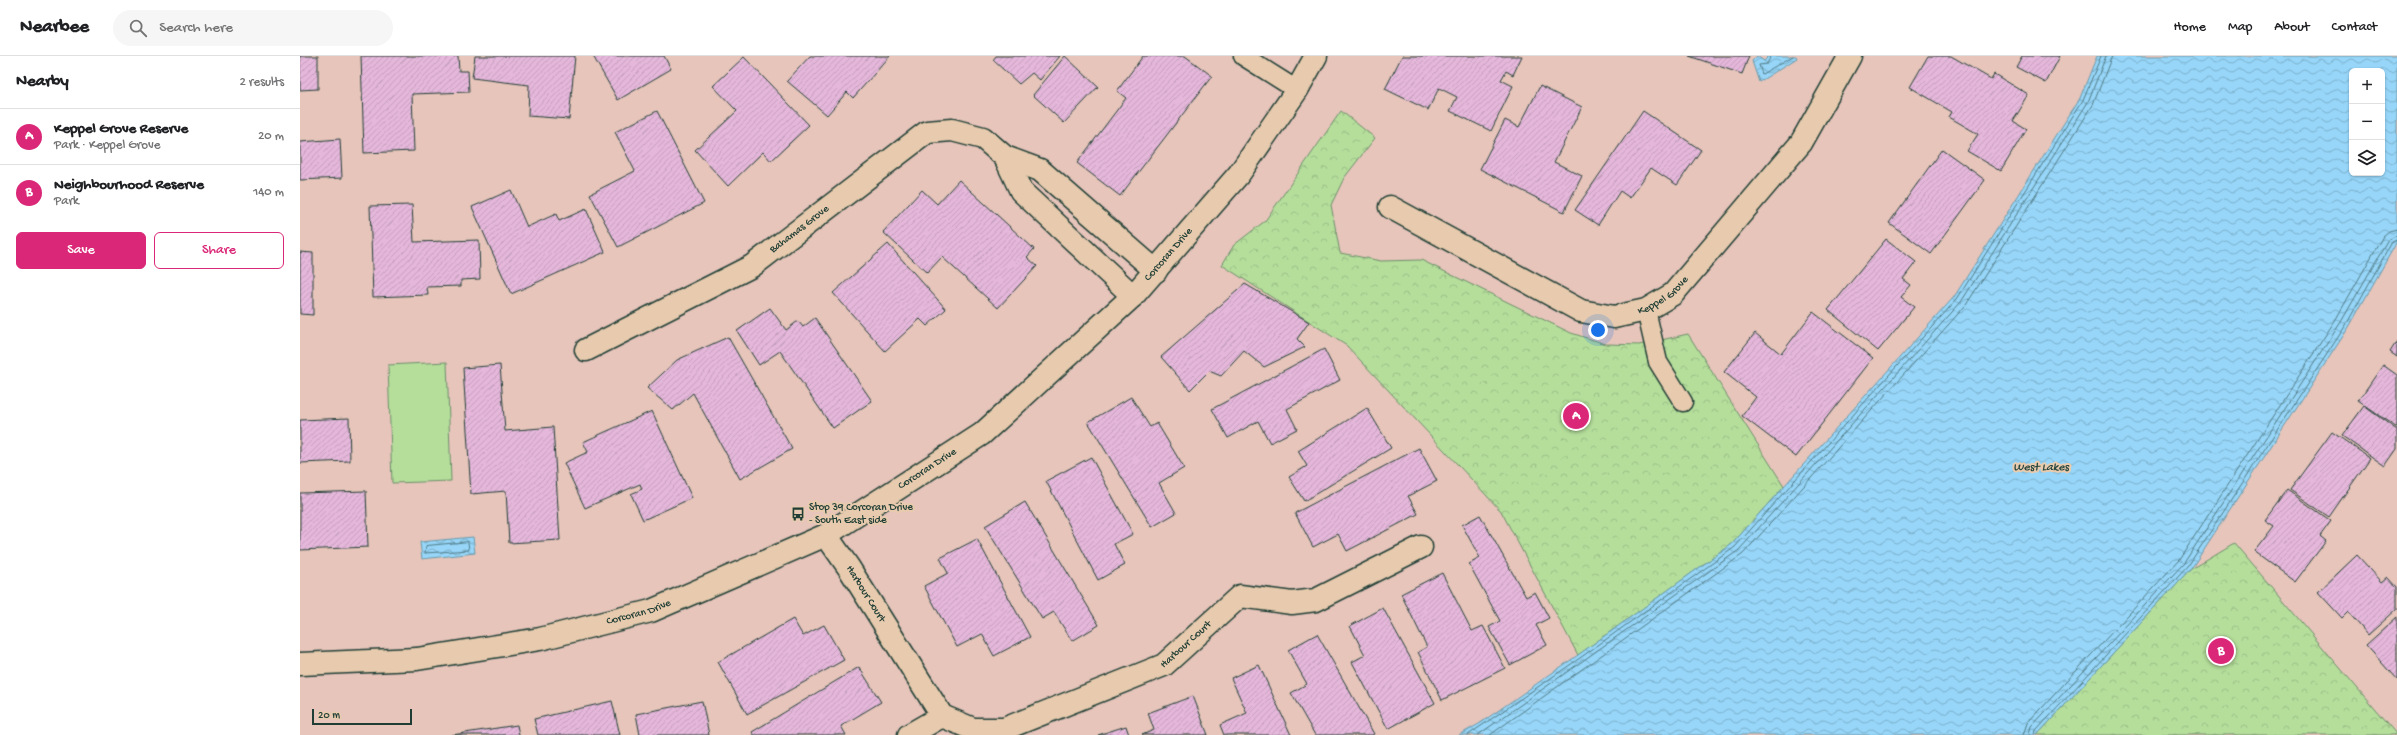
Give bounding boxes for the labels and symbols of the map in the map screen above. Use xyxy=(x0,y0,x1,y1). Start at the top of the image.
street label: Bahamas Grove xyxy=(767,203,832,257)
street label: Corcoran Drive xyxy=(1142,225,1196,284)
street label: Keppel Grove xyxy=(1637,274,1691,318)
your location xyxy=(1588,320,1608,340)
pin: A xyxy=(1563,401,1589,431)
street label: Corcoran Drive xyxy=(896,446,959,492)
water label: West Lakes xyxy=(2013,461,2070,475)
place label: Stop 39 Corcoran Drive - South East side xyxy=(809,502,913,527)
bus stop icon: Stop 39 Corcoran Drive - South East side xyxy=(790,506,806,522)
street label: Harbour Court xyxy=(843,563,888,626)
street label: Corcoran Drive xyxy=(605,597,673,628)
street label: Harbour Court xyxy=(1158,618,1215,671)
pin: B xyxy=(2208,636,2234,666)
scale bar xyxy=(312,707,412,726)

